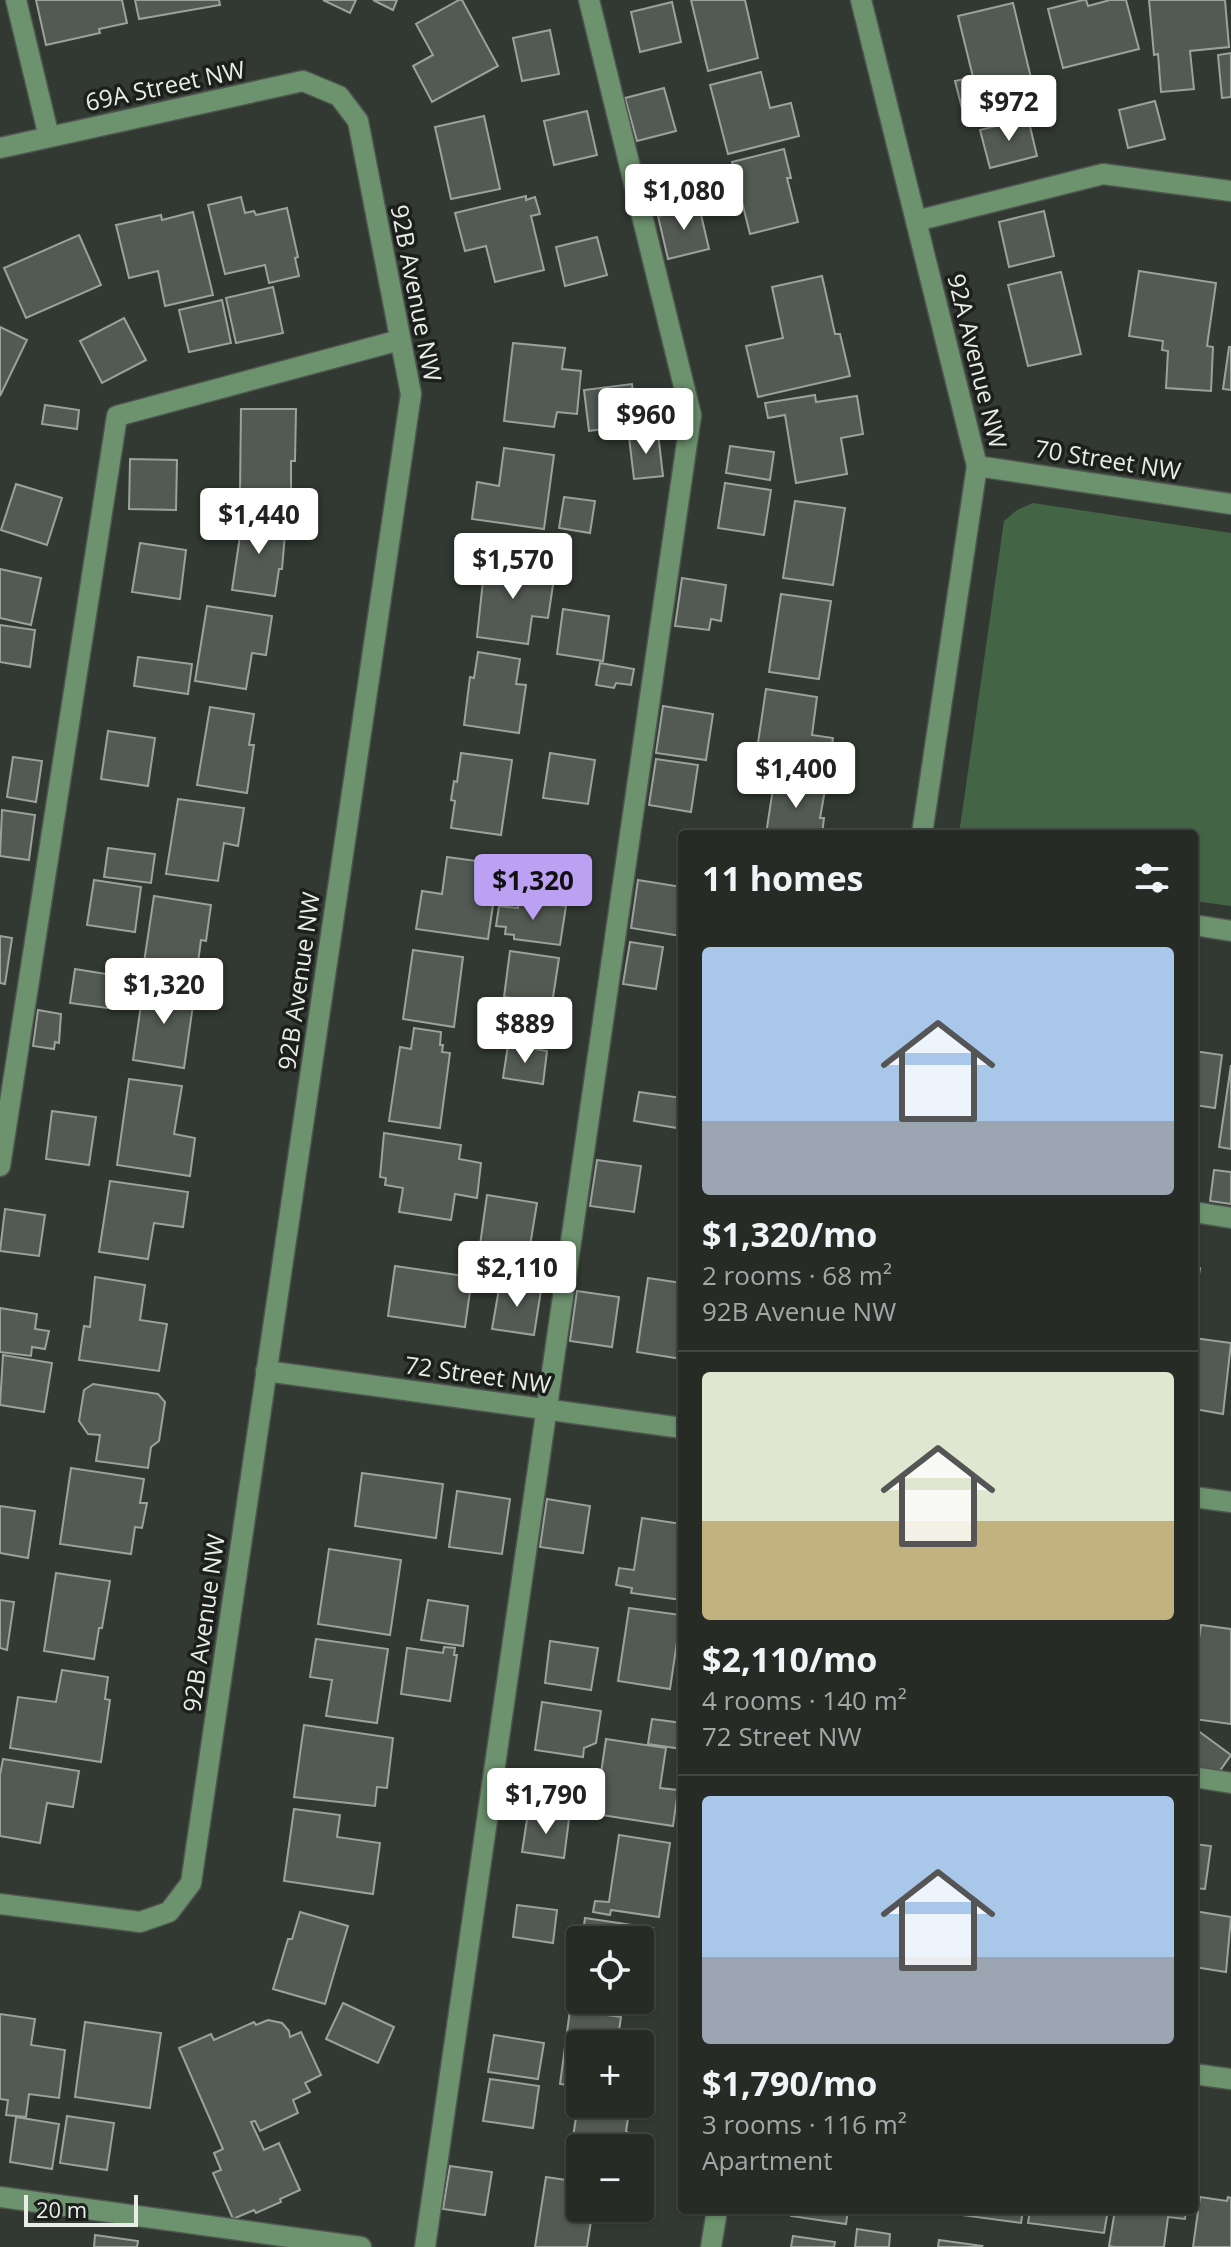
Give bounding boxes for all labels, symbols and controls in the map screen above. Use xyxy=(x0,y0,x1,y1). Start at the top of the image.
street label: 69A Street NW xyxy=(82,52,248,118)
pin: $972 xyxy=(962,75,1056,143)
text: $972 xyxy=(979,83,1039,119)
pin: $1,080 xyxy=(619,164,749,232)
text: $1,080 xyxy=(643,172,725,208)
street label: 92B Avenue NW xyxy=(384,202,450,384)
street label: 92A Avenue NW xyxy=(940,270,1016,452)
pin: $960 xyxy=(599,388,693,456)
text: $960 xyxy=(616,396,676,432)
street label: 70 Street NW xyxy=(1033,431,1183,487)
pin: $1,440 xyxy=(194,488,324,556)
text: $1,440 xyxy=(218,496,300,532)
pin: $1,570 xyxy=(448,533,578,601)
text: $1,570 xyxy=(472,541,554,577)
pin: $1,400 xyxy=(731,742,861,810)
text: $1,400 xyxy=(755,750,837,786)
pin: $1,320 xyxy=(468,854,598,922)
text: 11 homes xyxy=(702,855,863,901)
icon: filters xyxy=(1130,856,1174,900)
text: $1,320 xyxy=(492,862,574,898)
street label: 92B Avenue NW xyxy=(269,890,327,1072)
pin: $1,320 xyxy=(99,958,229,1026)
text: $1,320 xyxy=(123,966,205,1002)
pin: $889 xyxy=(478,997,572,1065)
icon: home xyxy=(866,999,1010,1143)
text: $889 xyxy=(495,1005,555,1041)
text: $1,320/mo xyxy=(702,1211,877,1257)
pin: $2,110 xyxy=(452,1241,582,1309)
text: $2,110 xyxy=(476,1249,558,1285)
text: 2 rooms · 68 m² xyxy=(702,1257,892,1293)
text: 92B Avenue NW xyxy=(702,1293,896,1329)
street label: 72 Street NW xyxy=(403,1347,553,1401)
icon: home xyxy=(866,1424,1010,1568)
street label: 92B Avenue NW xyxy=(174,1532,232,1714)
text: $2,110/mo xyxy=(702,1636,877,1682)
text: 4 rooms · 140 m² xyxy=(702,1682,907,1718)
text: 72 Street NW xyxy=(702,1718,861,1754)
pin: $1,790 xyxy=(481,1768,611,1836)
text: $1,790 xyxy=(505,1776,587,1812)
icon: home xyxy=(866,1848,1010,1992)
map controls xyxy=(566,1926,654,2222)
button: locate xyxy=(566,1926,654,2014)
button: + xyxy=(566,2030,654,2118)
text: $1,790/mo xyxy=(702,2060,877,2106)
text: 3 rooms · 116 m² xyxy=(702,2106,907,2142)
button: − xyxy=(566,2134,654,2222)
text: Apartment xyxy=(702,2142,833,2178)
scale bar xyxy=(24,2191,138,2227)
text: 20 m xyxy=(36,2194,87,2224)

